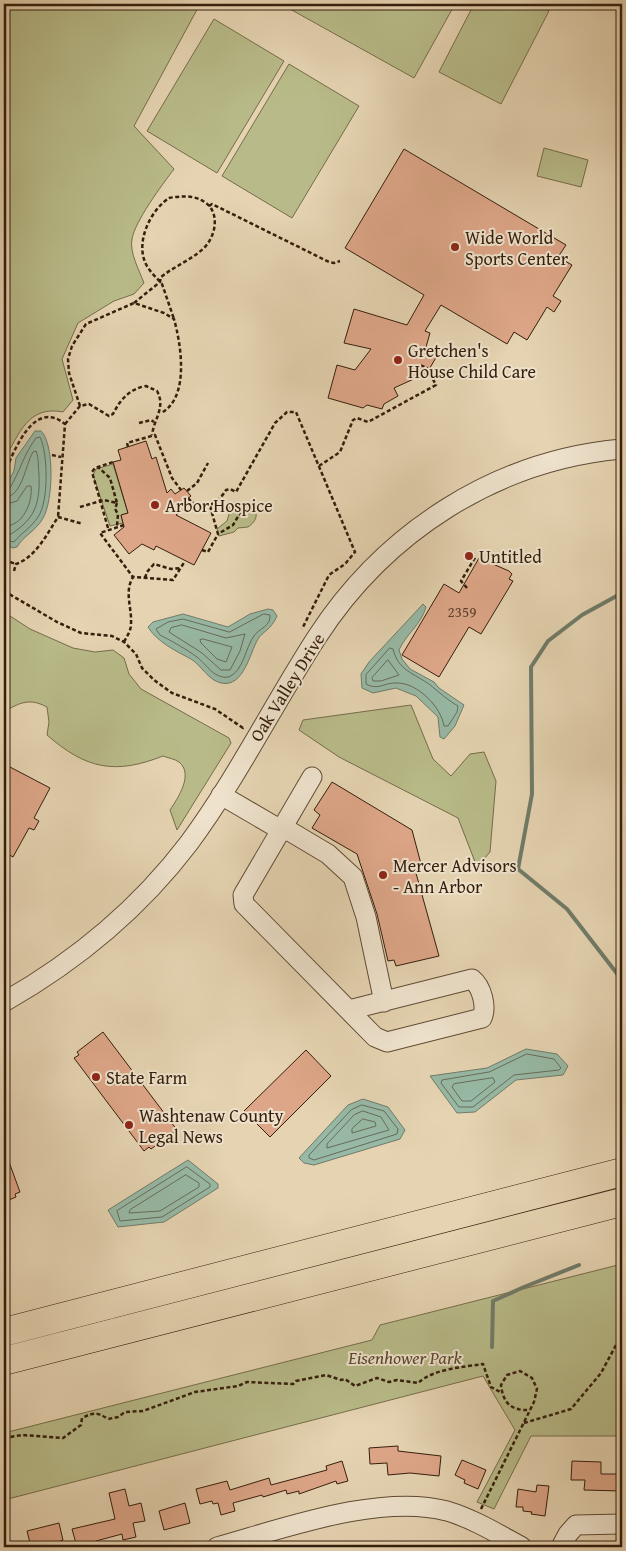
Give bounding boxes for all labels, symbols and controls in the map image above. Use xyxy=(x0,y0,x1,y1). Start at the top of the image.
place label: Wide World Sports Center xyxy=(465,224,569,272)
marker: Wide World Sports Center xyxy=(449,241,461,253)
place label: Gretchen's House Child Care xyxy=(408,337,536,385)
marker: Gretchen's House Child Care xyxy=(392,354,404,366)
place label: Arbor Hospice xyxy=(165,492,273,519)
marker: Arbor Hospice xyxy=(149,499,161,511)
place label: Untitled xyxy=(479,543,542,570)
marker: Untitled xyxy=(463,550,475,562)
house number: 2359 xyxy=(448,601,476,622)
street label: Oak Valley Drive xyxy=(243,627,331,747)
place label: Mercer Advisors - Ann Arbor xyxy=(393,852,517,900)
marker: Mercer Advisors - Ann Arbor xyxy=(377,869,389,881)
place label: State Farm xyxy=(106,1064,187,1091)
marker: State Farm xyxy=(90,1071,102,1083)
place label: Washtenaw County Legal News xyxy=(139,1102,283,1150)
marker: Washtenaw County Legal News xyxy=(123,1119,135,1131)
park label: Eisenhower Park xyxy=(347,1344,463,1371)

